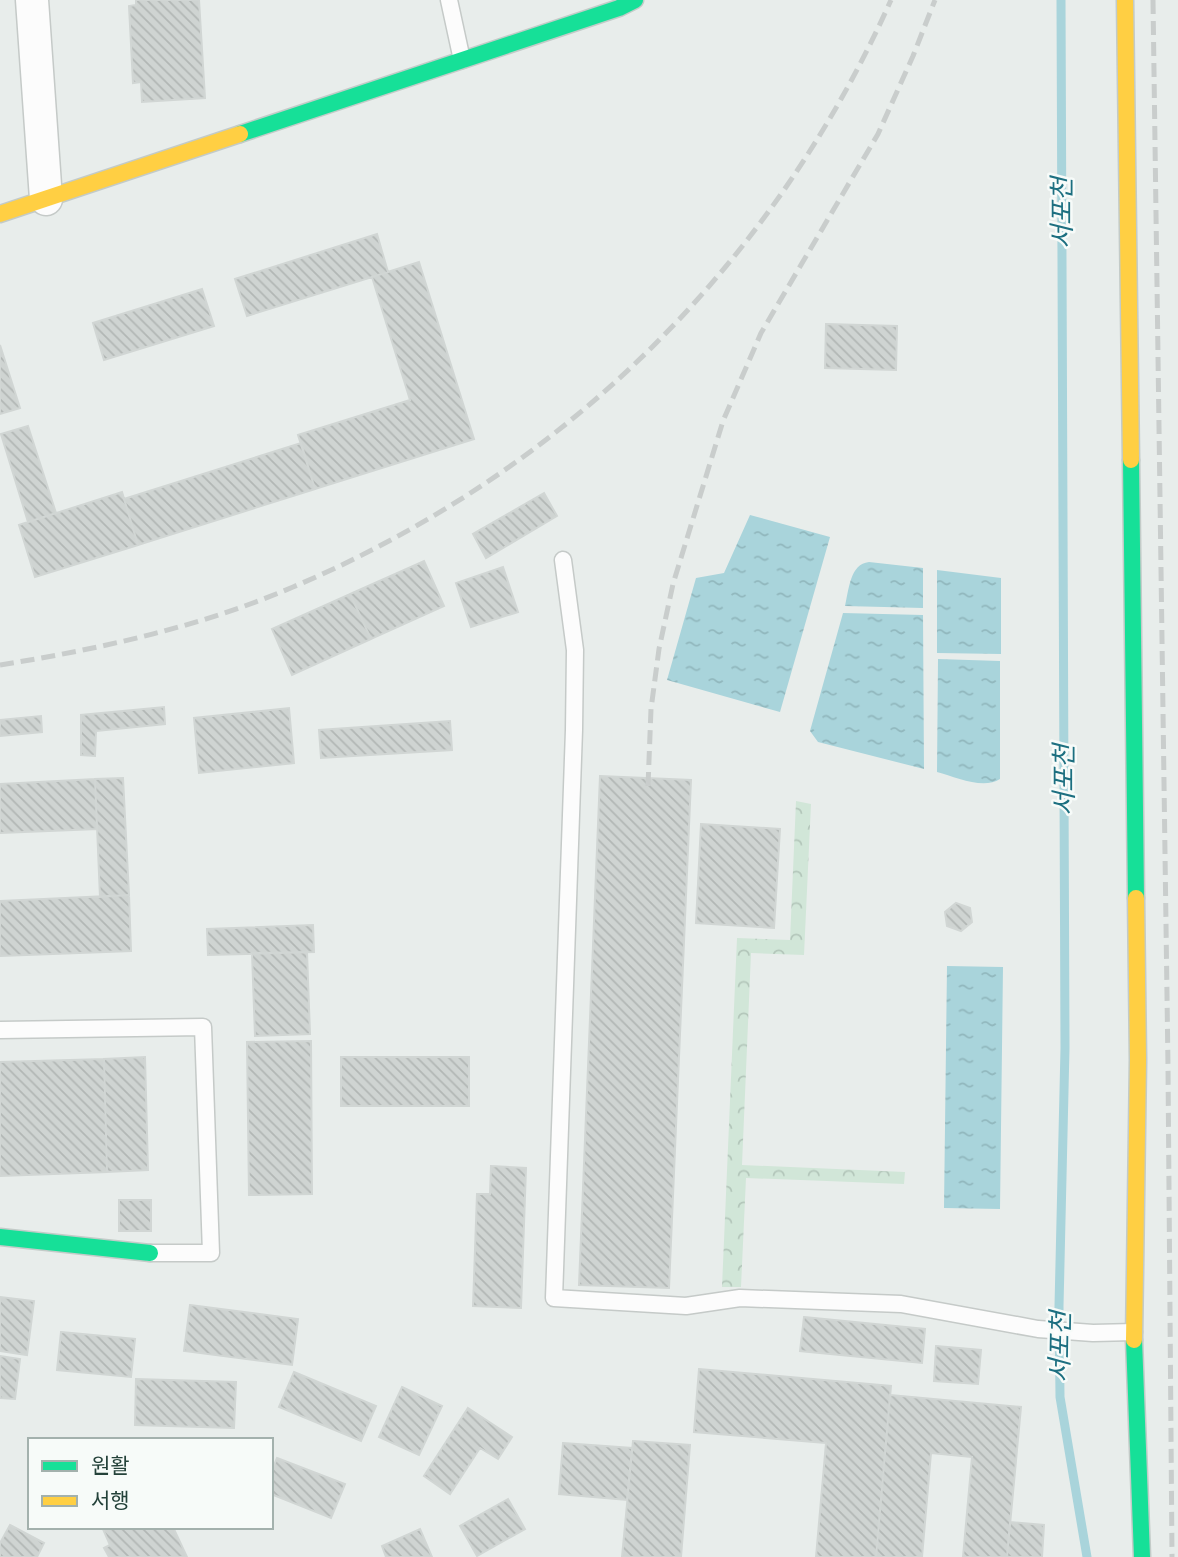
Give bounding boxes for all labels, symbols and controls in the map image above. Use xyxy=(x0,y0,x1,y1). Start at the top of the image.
water label: 서포천 xyxy=(1044,174,1080,249)
water label: 서포천 xyxy=(1046,741,1082,816)
water label: 서포천 xyxy=(1041,1308,1079,1383)
legend xyxy=(28,1438,273,1529)
text: 원활 xyxy=(91,1451,130,1480)
text: 서행 xyxy=(91,1486,130,1515)

